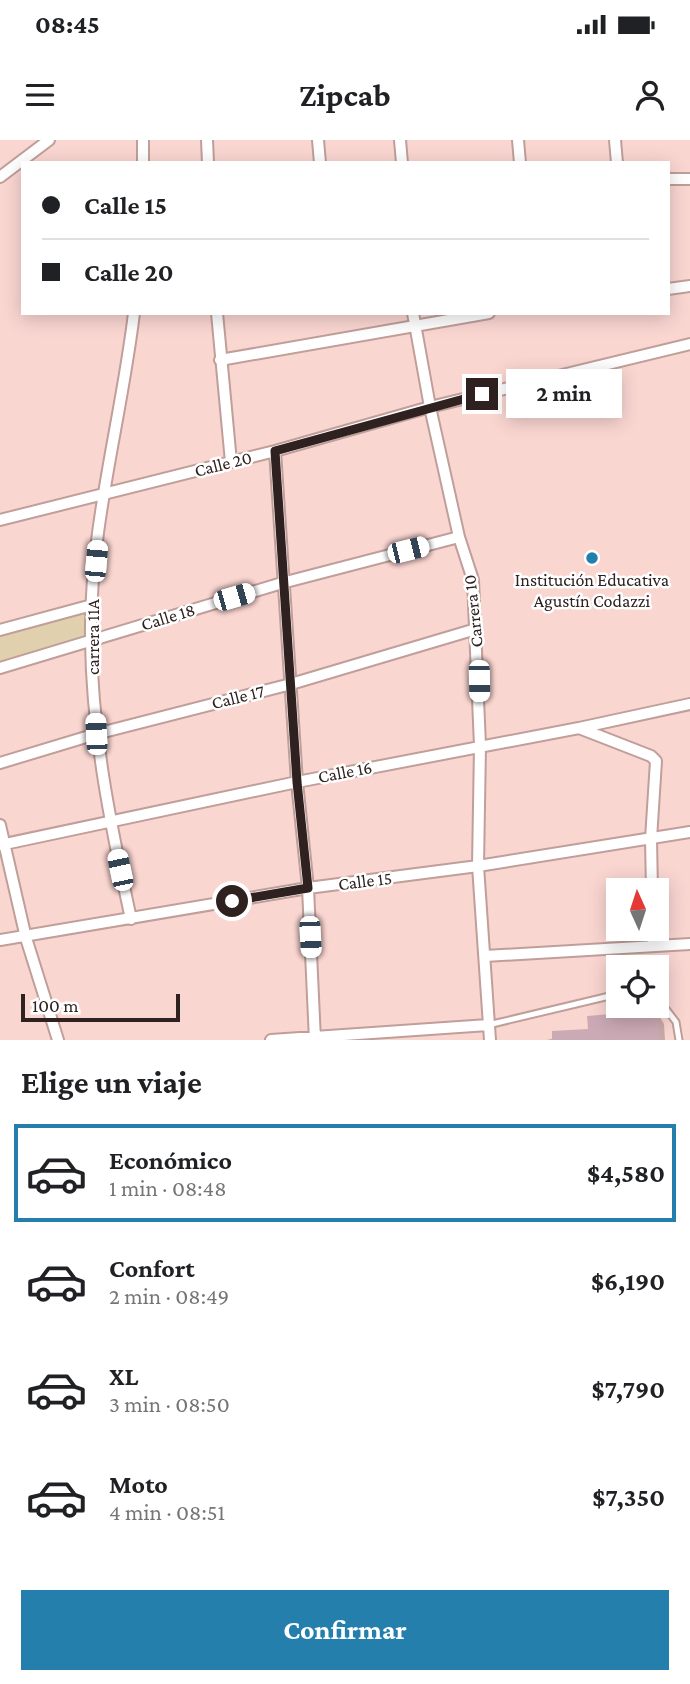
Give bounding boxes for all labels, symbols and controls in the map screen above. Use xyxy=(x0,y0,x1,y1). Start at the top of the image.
text: 08:45 xyxy=(35,10,100,39)
icon: menu xyxy=(21,76,59,114)
icon: person xyxy=(631,76,669,114)
text: Zipcab xyxy=(299,77,391,113)
text: Calle 15 xyxy=(84,191,167,220)
text: Calle 20 xyxy=(84,258,174,287)
callout: 2 min xyxy=(506,370,622,418)
route end xyxy=(466,378,498,410)
text: 2 min xyxy=(536,380,592,406)
street label: Calle 20 xyxy=(192,447,254,481)
car xyxy=(386,535,431,565)
car xyxy=(84,539,109,583)
marker: Institución Educativa Agustín Codazzi xyxy=(584,550,600,566)
place label: Institución Educativa Agustín Codazzi xyxy=(515,570,669,611)
street label: Carrera 10 xyxy=(459,574,487,648)
car xyxy=(211,581,258,613)
street label: carrera 11A xyxy=(83,598,103,675)
street label: Calle 18 xyxy=(139,599,197,635)
car xyxy=(469,660,490,702)
street label: Calle 17 xyxy=(209,681,267,713)
car xyxy=(85,712,108,756)
street label: Calle 16 xyxy=(316,757,374,787)
car xyxy=(106,847,135,893)
street label: Calle 15 xyxy=(337,868,393,894)
north arrow xyxy=(606,878,668,942)
map controls xyxy=(606,878,669,1018)
route start xyxy=(216,885,248,917)
car xyxy=(299,915,322,959)
button: locate xyxy=(606,955,669,1018)
scale bar xyxy=(21,991,180,1023)
text: 100 m xyxy=(32,995,79,1016)
text: Elige un viaje xyxy=(21,1064,202,1100)
icon: car xyxy=(25,1142,88,1205)
text: Económico xyxy=(109,1146,232,1175)
text: $4,580 xyxy=(587,1159,665,1188)
text: 1 min · 08:48 xyxy=(109,1175,227,1201)
icon: car xyxy=(25,1250,88,1313)
text: Confort xyxy=(109,1254,195,1283)
text: $6,190 xyxy=(591,1267,665,1296)
text: 2 min · 08:49 xyxy=(109,1283,229,1309)
icon: car xyxy=(25,1358,88,1421)
text: XL xyxy=(109,1362,138,1391)
text: $7,790 xyxy=(591,1375,665,1404)
text: 3 min · 08:50 xyxy=(109,1391,230,1417)
icon: car xyxy=(25,1466,88,1529)
text: Moto xyxy=(109,1470,168,1499)
text: $7,350 xyxy=(592,1483,665,1512)
text: 4 min · 08:51 xyxy=(109,1499,225,1525)
button: Confirmar xyxy=(21,1590,669,1670)

